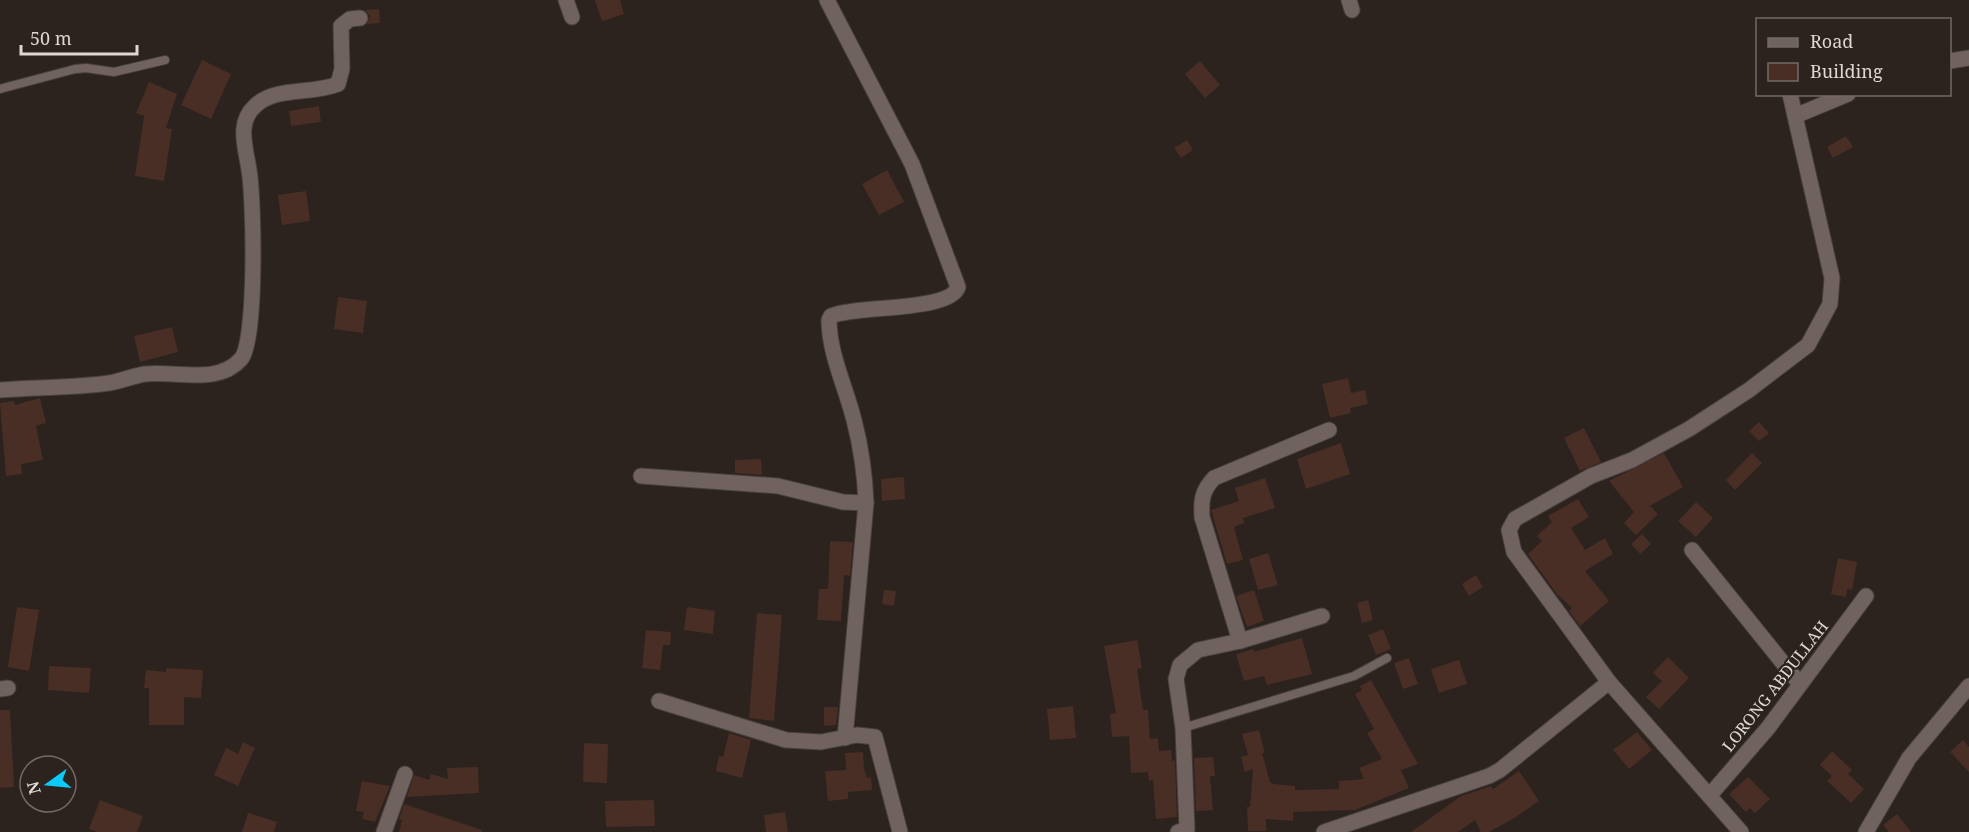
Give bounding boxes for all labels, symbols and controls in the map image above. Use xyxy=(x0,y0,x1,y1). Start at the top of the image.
scale bar xyxy=(21,18,136,56)
legend xyxy=(1756,18,1951,96)
text: 50 m xyxy=(30,26,72,50)
text: Road xyxy=(1810,29,1853,53)
text: Building xyxy=(1810,59,1883,83)
street label: LORONG ABDULLAH xyxy=(1717,616,1833,756)
north arrow xyxy=(18,754,78,814)
text: N xyxy=(21,779,46,797)

